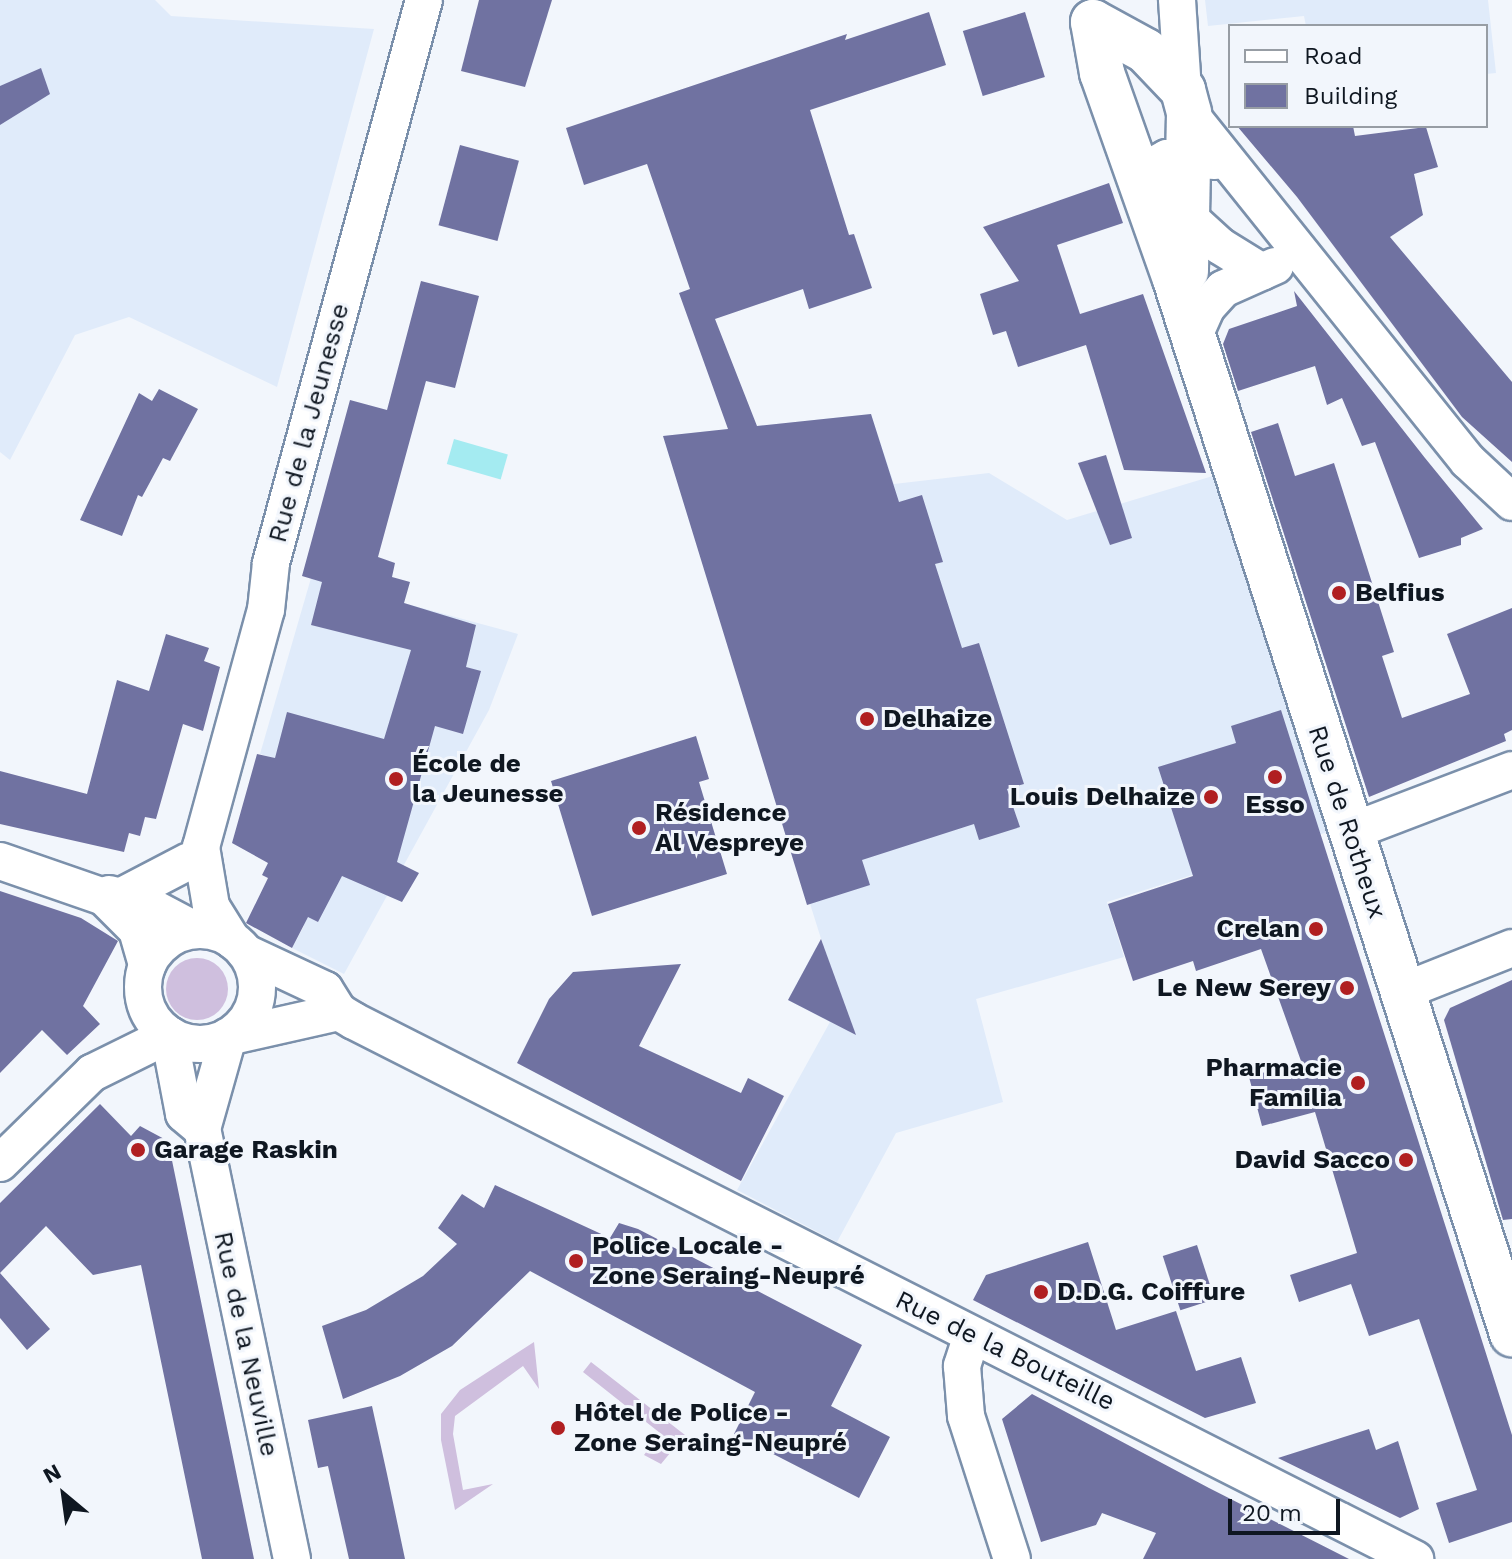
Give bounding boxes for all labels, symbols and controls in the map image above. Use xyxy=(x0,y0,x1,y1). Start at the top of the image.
legend xyxy=(1228,24,1488,128)
text: Road xyxy=(1304,42,1363,70)
text: Building xyxy=(1304,82,1397,110)
street label: Rue de la Jeunesse xyxy=(262,299,356,547)
place label: Belfius xyxy=(1355,577,1445,609)
marker: Belfius xyxy=(1330,584,1348,602)
place label: Delhaize xyxy=(883,703,992,735)
marker: Delhaize xyxy=(858,710,876,728)
street label: Rue de Rotheux xyxy=(1301,722,1393,922)
place label: École de la Jeunesse xyxy=(412,748,564,810)
marker: Esso xyxy=(1266,768,1284,786)
marker: École de la Jeunesse xyxy=(387,770,405,788)
place label: Louis Delhaize xyxy=(1010,781,1195,813)
marker: Louis Delhaize xyxy=(1202,788,1220,806)
place label: Esso xyxy=(1245,789,1305,821)
place label: Résidence Al Vespreye xyxy=(655,797,805,858)
marker: Résidence Al Vespreye xyxy=(630,819,648,837)
place label: Crelan xyxy=(1216,913,1300,945)
marker: Crelan xyxy=(1307,920,1325,938)
place label: Le New Serey xyxy=(1156,972,1331,1004)
marker: Le New Serey xyxy=(1338,979,1356,997)
place label: Pharmacie Familia xyxy=(1205,1052,1342,1114)
marker: Pharmacie Familia xyxy=(1349,1074,1367,1092)
place label: Garage Raskin xyxy=(154,1134,338,1166)
marker: Garage Raskin xyxy=(129,1141,147,1159)
place label: David Sacco xyxy=(1234,1144,1390,1176)
marker: David Sacco xyxy=(1397,1151,1415,1169)
street label: Rue de la Neuville xyxy=(207,1228,285,1460)
place label: Police Locale - Zone Seraing-Neupré xyxy=(592,1230,865,1292)
marker: Police Locale - Zone Seraing-Neupré xyxy=(567,1252,585,1270)
place label: D.D.G. Coiffure xyxy=(1057,1276,1245,1308)
marker: D.D.G. Coiffure xyxy=(1032,1283,1050,1301)
street label: Rue de la Bouteille xyxy=(890,1284,1120,1418)
place label: Hôtel de Police - Zone Seraing-Neupré xyxy=(574,1397,847,1458)
marker: Hôtel de Police - Zone Seraing-Neupré xyxy=(549,1419,567,1437)
north arrow xyxy=(24,1455,104,1535)
text: N xyxy=(39,1459,65,1488)
scale bar xyxy=(1232,1483,1344,1533)
text: 20 m xyxy=(1242,1499,1302,1527)

